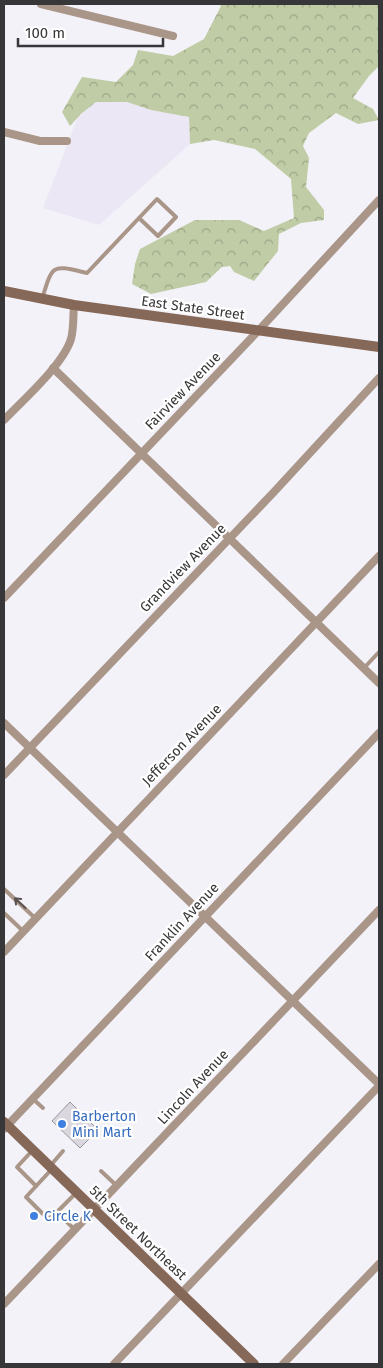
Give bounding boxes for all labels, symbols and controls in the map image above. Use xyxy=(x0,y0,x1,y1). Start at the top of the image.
scale bar xyxy=(18,15,162,47)
text: 100 m xyxy=(25,24,65,42)
street label: East State Street xyxy=(140,292,247,324)
street label: Fairview Avenue xyxy=(142,349,224,433)
street label: Grandview Avenue xyxy=(136,520,230,616)
street label: Jefferson Avenue xyxy=(139,701,225,789)
street label: Franklin Avenue xyxy=(141,879,223,965)
one-way arrow xyxy=(13,897,26,909)
street label: Lincoln Avenue xyxy=(154,1046,232,1128)
place label: Barberton Mini Mart xyxy=(72,1108,136,1141)
marker: Barberton Mini Mart xyxy=(56,1118,68,1130)
street label: 5th Street Northeast xyxy=(86,1182,191,1284)
place label: Circle K xyxy=(44,1208,92,1225)
marker: Circle K xyxy=(28,1210,40,1222)

